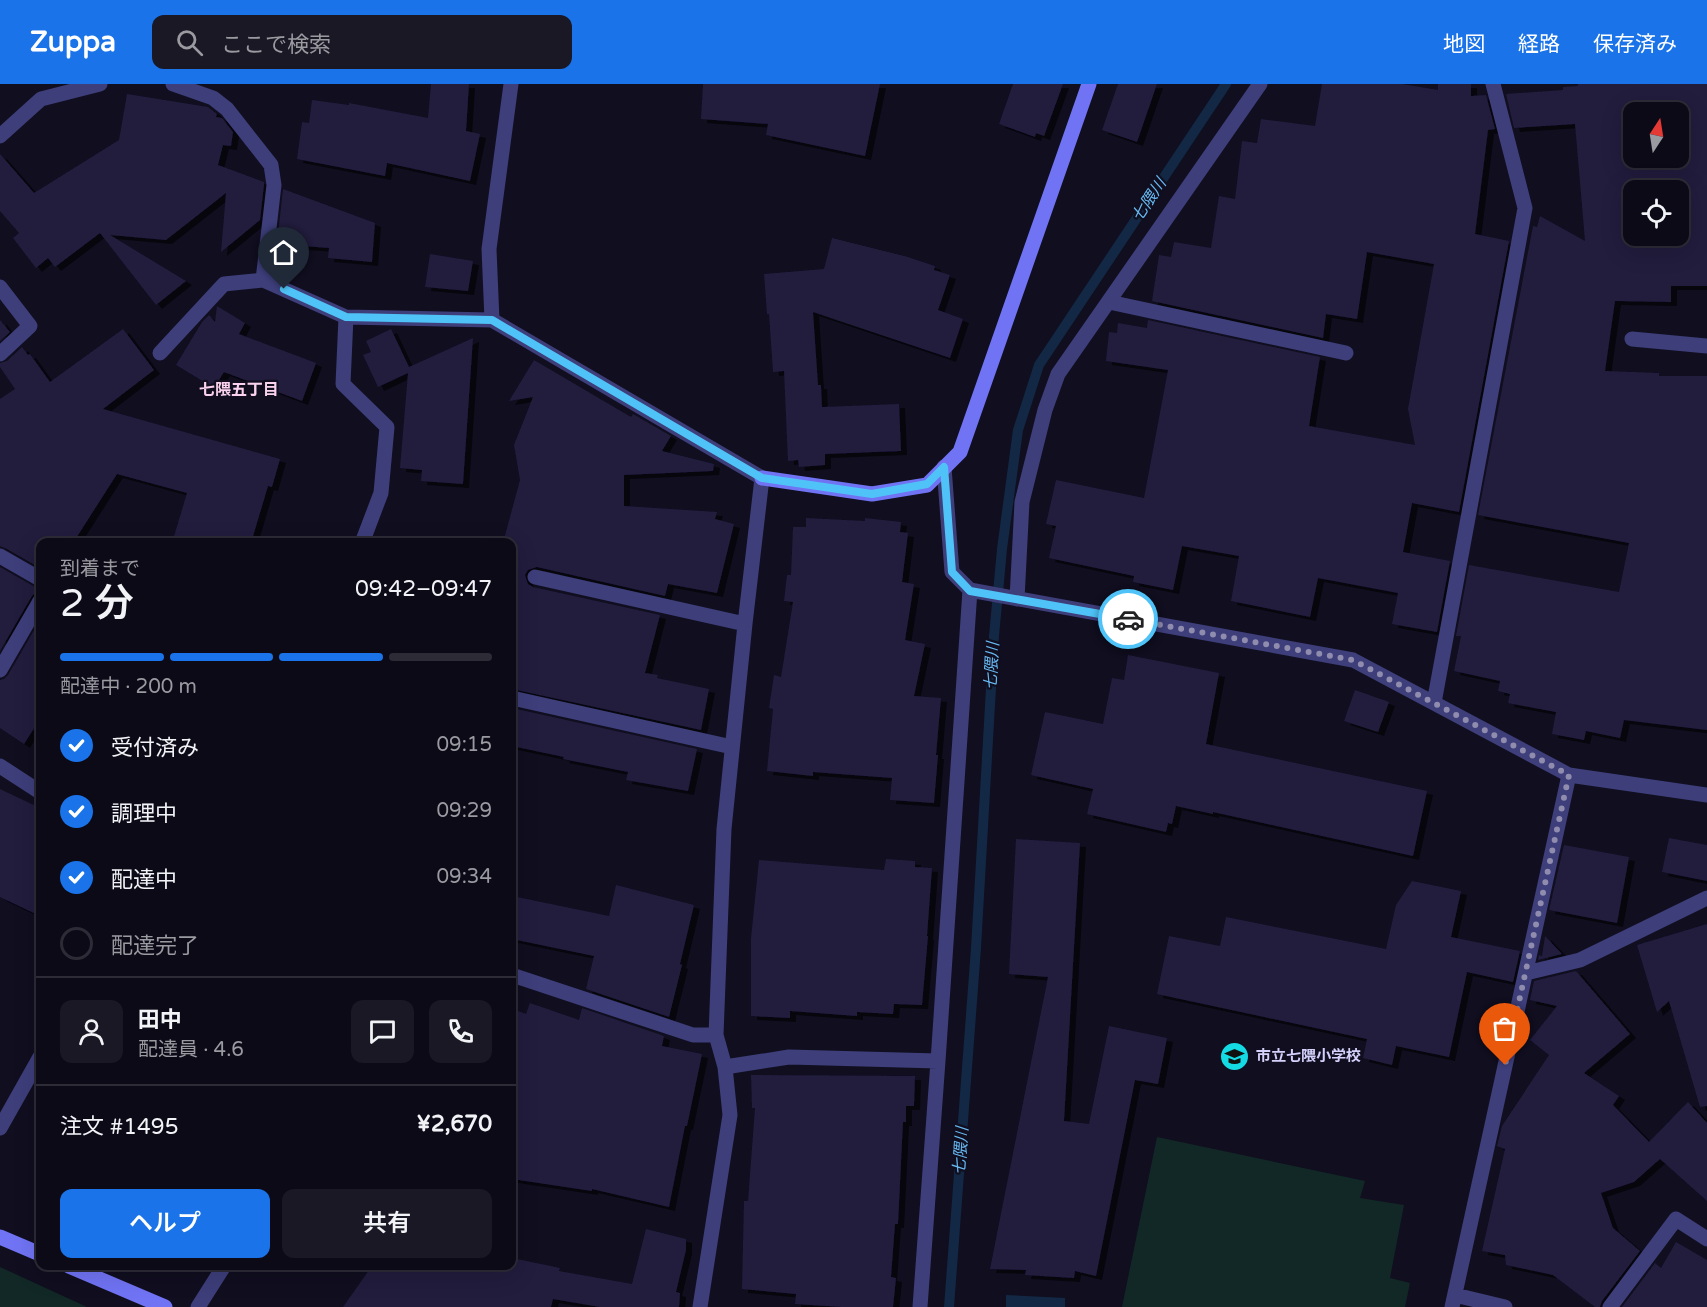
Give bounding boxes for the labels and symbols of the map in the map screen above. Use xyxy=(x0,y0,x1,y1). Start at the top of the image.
north arrow xyxy=(1623,102,1689,168)
water label: 七隈川 xyxy=(1127,173,1172,225)
pin xyxy=(258,227,309,289)
district label: 七隈五丁目 xyxy=(199,380,279,400)
courier xyxy=(1098,589,1158,649)
water label: 七隈川 xyxy=(981,640,1003,690)
pin xyxy=(1479,1003,1530,1065)
school or university icon: 市立七隈小学校 xyxy=(1219,1040,1251,1072)
place label: 市立七隈小学校 xyxy=(1256,1047,1361,1065)
water label: 七隈川 xyxy=(949,1124,973,1176)

